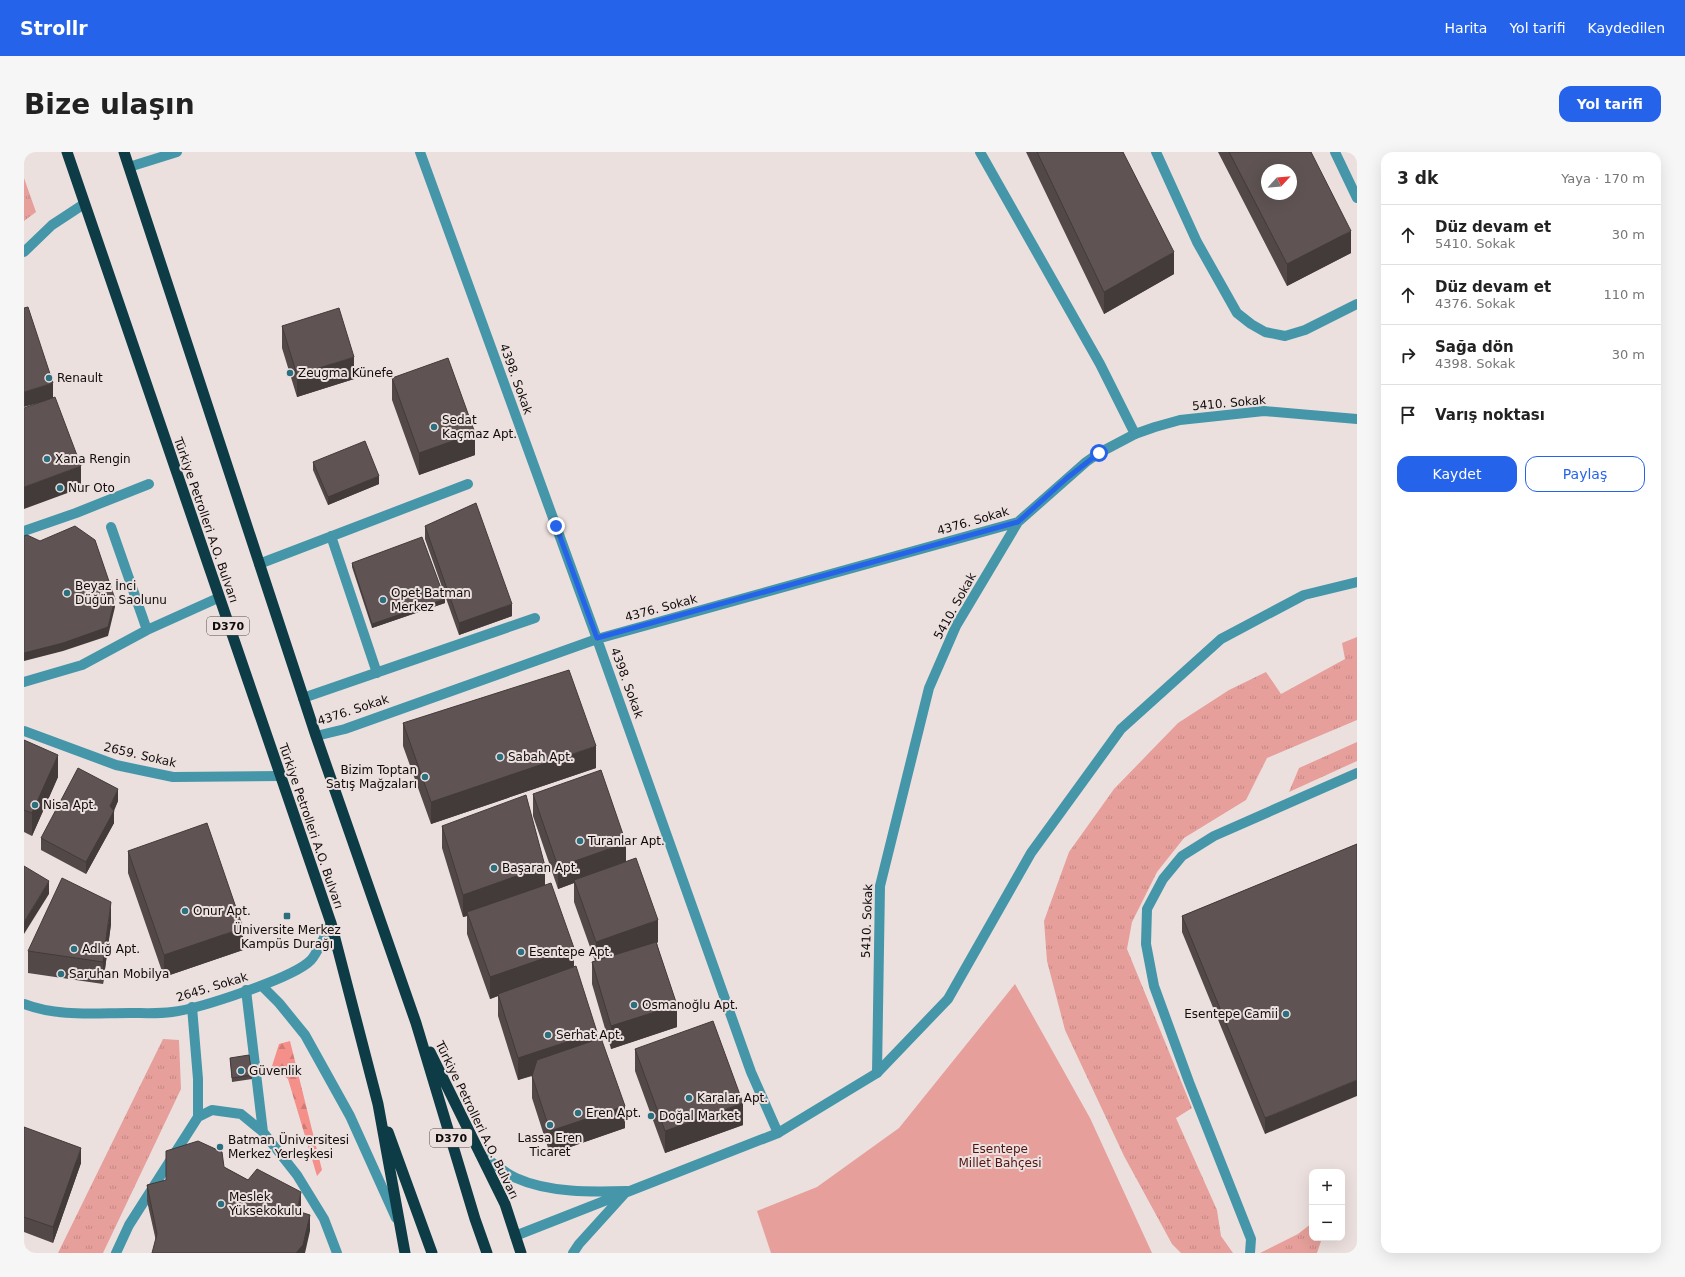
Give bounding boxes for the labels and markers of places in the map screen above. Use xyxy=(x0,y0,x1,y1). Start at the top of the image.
place label: Zeugma Künefe xyxy=(298,366,393,380)
marker: Zeugma Künefe xyxy=(285,368,295,378)
place label: Renault xyxy=(57,371,103,385)
marker: Renault xyxy=(44,373,54,383)
place label: Sedat Kaçmaz Apt. xyxy=(442,413,517,441)
marker: Sedat Kaçmaz Apt. xyxy=(429,422,439,432)
place label: Xana Rengin xyxy=(55,452,131,466)
marker: Xana Rengin xyxy=(42,454,52,464)
place label: Nur Oto xyxy=(68,481,115,495)
marker: Nur Oto xyxy=(55,483,65,493)
place label: Beyaz İnci Düğün Saolunu xyxy=(75,578,167,607)
place label: Opet Batman Merkez xyxy=(391,586,471,614)
marker: Beyaz İnci Düğün Saolunu xyxy=(62,588,72,598)
marker: Opet Batman Merkez xyxy=(378,595,388,605)
place label: Sabah Apt. xyxy=(508,750,574,764)
marker: Sabah Apt. xyxy=(495,752,505,762)
place label: Bizim Toptan Satış Mağzaları xyxy=(326,763,417,791)
marker: Bizim Toptan Satış Mağzaları xyxy=(420,772,430,782)
place label: Nisa Apt. xyxy=(43,798,97,812)
marker: Nisa Apt. xyxy=(30,800,40,810)
place label: Turanlar Apt. xyxy=(587,834,665,848)
marker: Turanlar Apt. xyxy=(575,836,585,846)
place label: Başaran Apt. xyxy=(502,861,579,875)
marker: Başaran Apt. xyxy=(489,863,499,873)
place label: Onur Apt. xyxy=(193,904,251,918)
marker: Onur Apt. xyxy=(180,906,190,916)
marker: Üniversite Merkez Kampüs Durağı xyxy=(282,911,292,921)
place label: Üniversite Merkez Kampüs Durağı xyxy=(233,921,341,951)
place label: Adlığ Apt. xyxy=(82,942,140,956)
marker: Adlığ Apt. xyxy=(69,944,79,954)
place label: Esentepe Apt. xyxy=(529,945,613,959)
marker: Esentepe Apt. xyxy=(516,947,526,957)
place label: Saruhan Mobilya xyxy=(69,967,169,981)
marker: Saruhan Mobilya xyxy=(56,969,66,979)
place label: Osmanoğlu Apt. xyxy=(642,998,738,1012)
marker: Osmanoğlu Apt. xyxy=(629,1000,639,1010)
place label: Esentepe Camii xyxy=(1184,1007,1278,1021)
marker: Esentepe Camii xyxy=(1281,1009,1291,1019)
place label: Serhat Apt. xyxy=(556,1028,624,1042)
marker: Serhat Apt. xyxy=(543,1030,553,1040)
place label: Güvenlik xyxy=(249,1064,302,1078)
marker: Güvenlik xyxy=(236,1066,246,1076)
place label: Karalar Apt. xyxy=(697,1091,768,1105)
marker: Karalar Apt. xyxy=(684,1093,694,1103)
place label: Eren Apt. xyxy=(586,1106,641,1120)
marker: Eren Apt. xyxy=(573,1108,583,1118)
place label: Doğal Market xyxy=(659,1109,739,1123)
marker: Doğal Market xyxy=(646,1111,656,1121)
marker: Lassa Eren Ticaret xyxy=(545,1120,555,1130)
place label: Batman Üniversitesi Merkez Yerleşkesi xyxy=(228,1131,349,1161)
place label: Lassa Eren Ticaret xyxy=(518,1131,582,1159)
marker: Batman Üniversitesi Merkez Yerleşkesi xyxy=(215,1142,225,1152)
place label: Meslek Yüksekokulu xyxy=(228,1190,302,1218)
marker: Meslek Yüksekokulu xyxy=(216,1199,226,1209)

